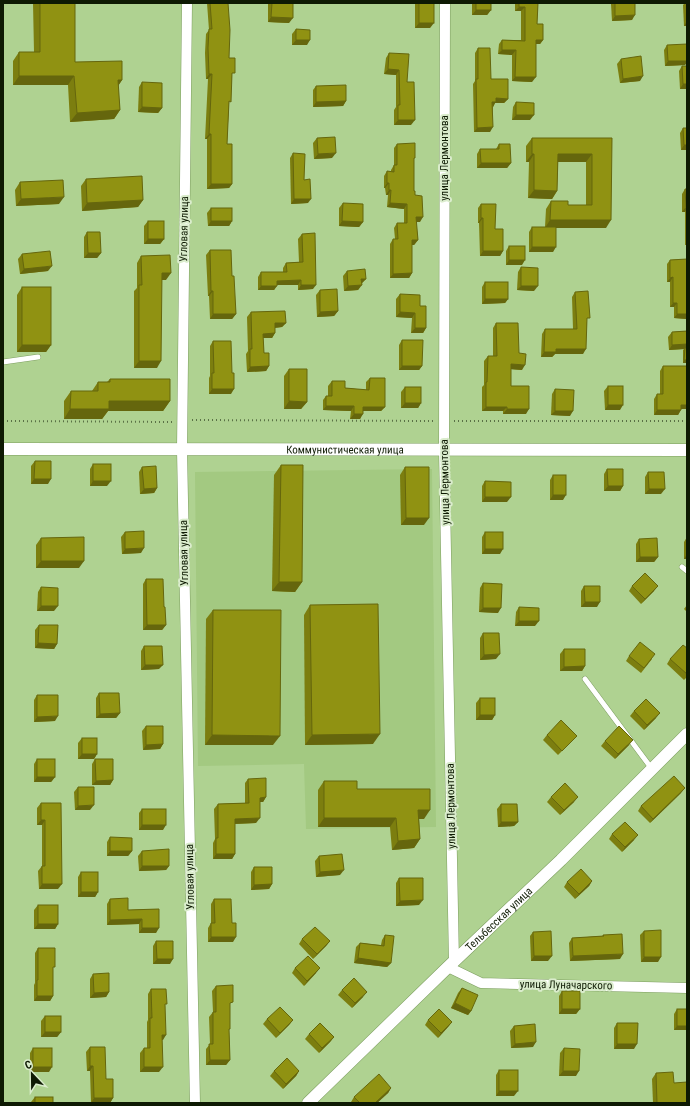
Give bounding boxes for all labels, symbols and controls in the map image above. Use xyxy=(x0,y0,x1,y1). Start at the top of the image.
street label: улица Лермонтова xyxy=(438,115,451,201)
street label: Угловая улица xyxy=(177,196,191,262)
street label: улица Лермонтова xyxy=(438,439,452,525)
street label: Коммунистическая улица xyxy=(286,443,404,456)
street label: Угловая улица xyxy=(177,520,191,586)
street label: улица Лермонтова xyxy=(444,763,458,849)
street label: Угловая улица xyxy=(183,844,197,910)
street label: Тельбесская улица xyxy=(463,884,535,954)
street label: улица Луначарского xyxy=(520,978,613,992)
north arrow xyxy=(12,1054,52,1094)
text: С xyxy=(23,1058,34,1072)

